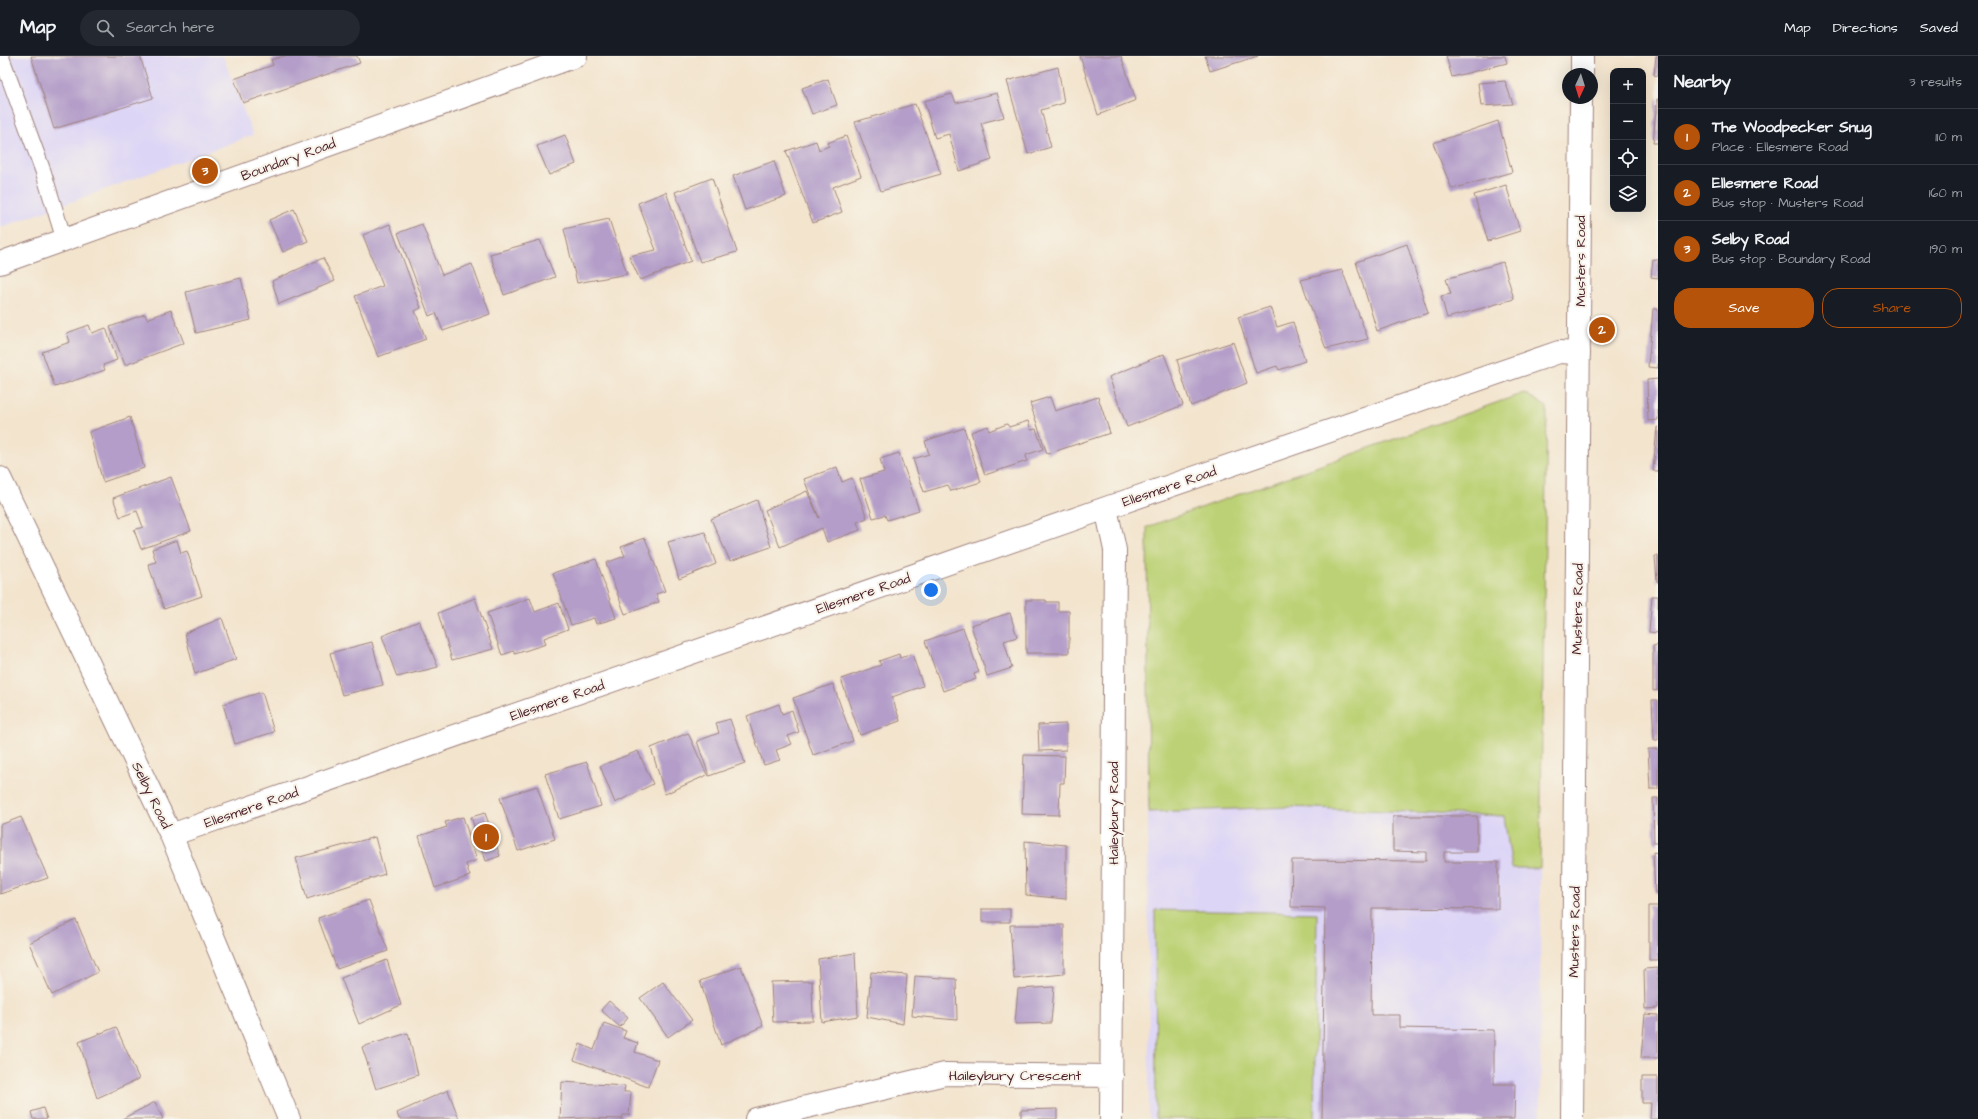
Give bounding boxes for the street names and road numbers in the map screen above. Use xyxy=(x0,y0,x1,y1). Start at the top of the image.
street label: Boundary Road xyxy=(238,134,338,186)
street label: Musters Road xyxy=(1571,215,1591,307)
street label: Ellesmere Road xyxy=(1119,461,1219,512)
street label: Musters Road xyxy=(1567,563,1589,655)
street label: Ellesmere Road xyxy=(813,568,913,619)
street label: Ellesmere Road xyxy=(507,675,607,726)
street label: Selby Road xyxy=(126,759,176,832)
street label: Haileybury Road xyxy=(1104,761,1124,865)
street label: Ellesmere Road xyxy=(201,782,301,833)
street label: Musters Road xyxy=(1564,886,1586,978)
street label: Haileybury Crescent xyxy=(949,1066,1082,1086)

